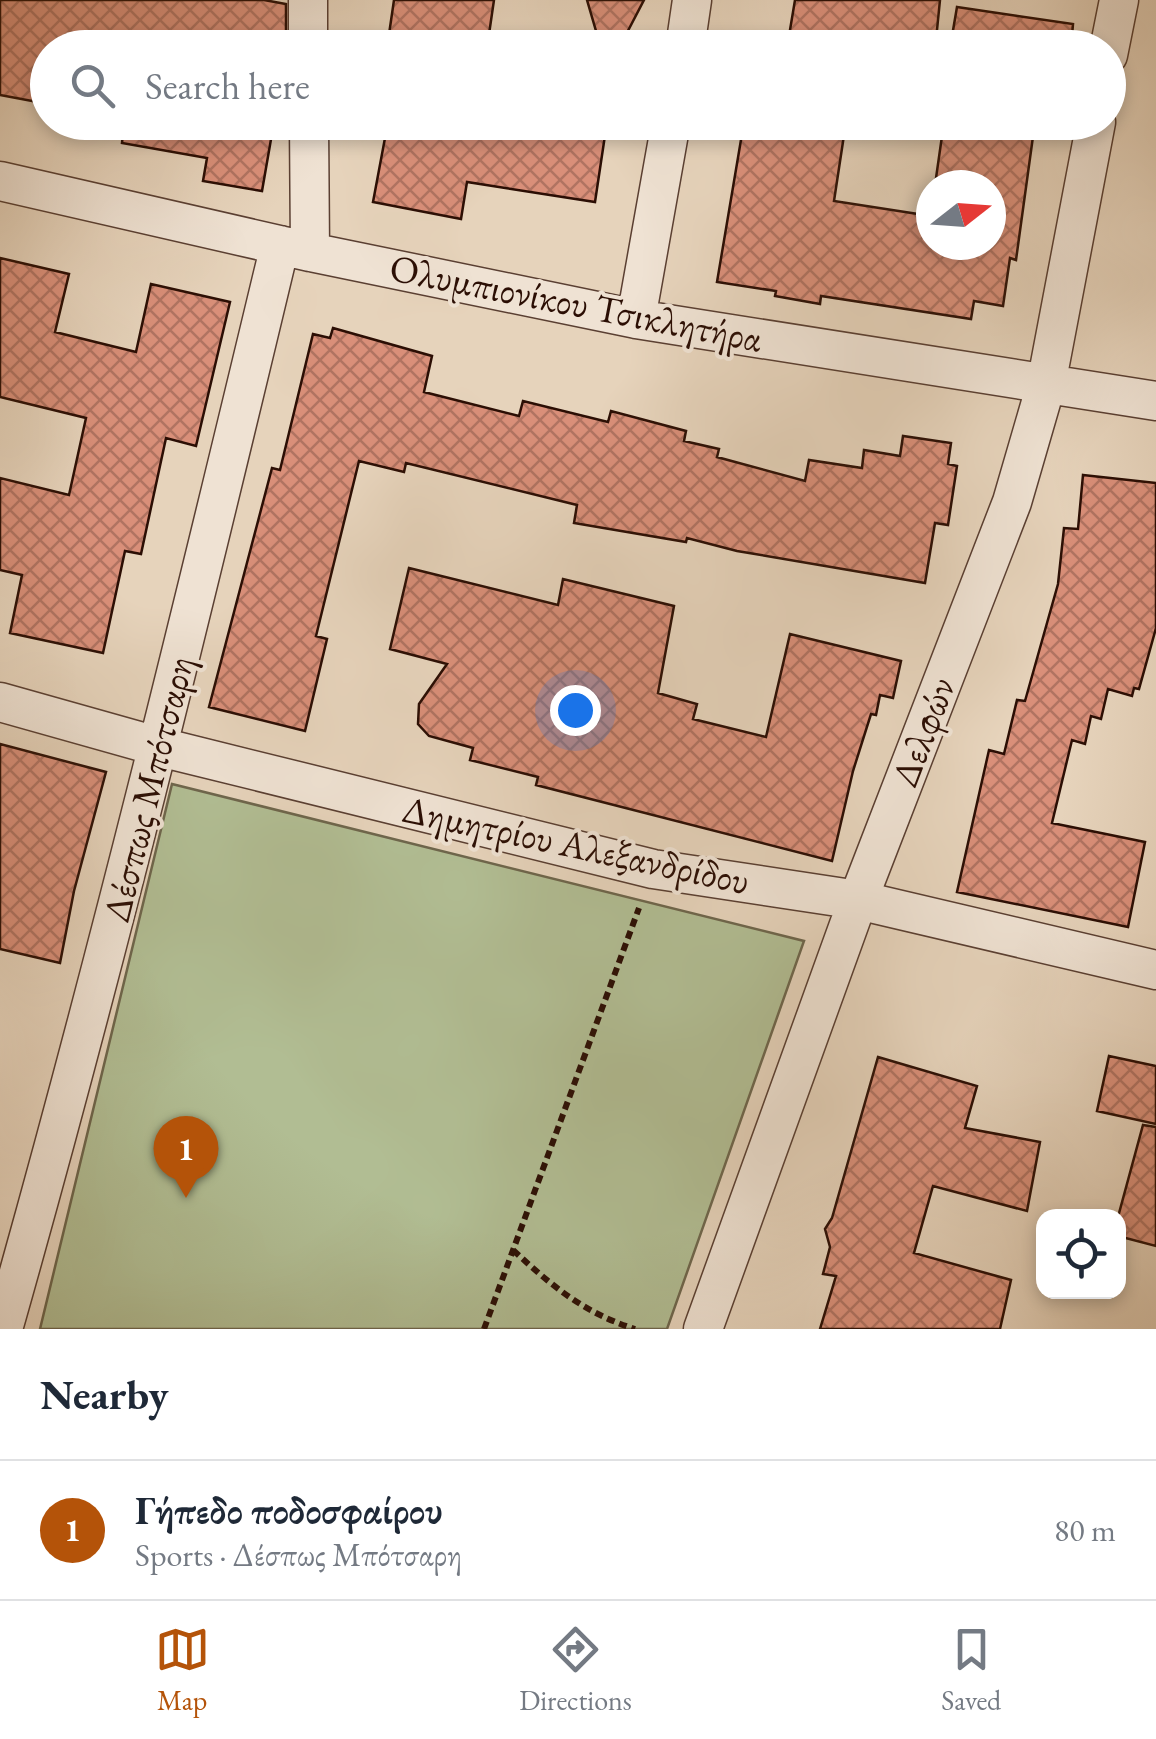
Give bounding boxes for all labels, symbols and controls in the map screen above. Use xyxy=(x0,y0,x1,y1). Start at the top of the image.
search box xyxy=(30,30,1126,140)
icon: search xyxy=(65,58,120,113)
text: Search here xyxy=(145,61,310,110)
north arrow xyxy=(916,170,1006,260)
street label: Ολυμπιονίκου Τσικλητήρα xyxy=(386,242,767,363)
street label: Δέσπως Μπότσαρη xyxy=(91,651,204,927)
street label: Δελφών xyxy=(879,670,966,794)
your location xyxy=(550,685,601,736)
street label: Δημητρίου Αλεξανδρίδου xyxy=(398,784,754,905)
pin: 1 xyxy=(154,1116,218,1198)
map controls xyxy=(1036,1209,1126,1299)
button: locate xyxy=(1036,1209,1126,1299)
text: Nearby xyxy=(40,1367,169,1422)
text: Γήπεδο ποδοσφαίρου xyxy=(135,1485,443,1534)
text: 1 xyxy=(64,1509,81,1551)
text: 80 m xyxy=(1054,1509,1116,1551)
text: Sports · Δέσπως Μπότσαρη xyxy=(135,1534,462,1576)
tab: Map xyxy=(155,1622,210,1718)
tab: Directions xyxy=(519,1622,632,1718)
tab: Saved xyxy=(941,1622,1001,1718)

